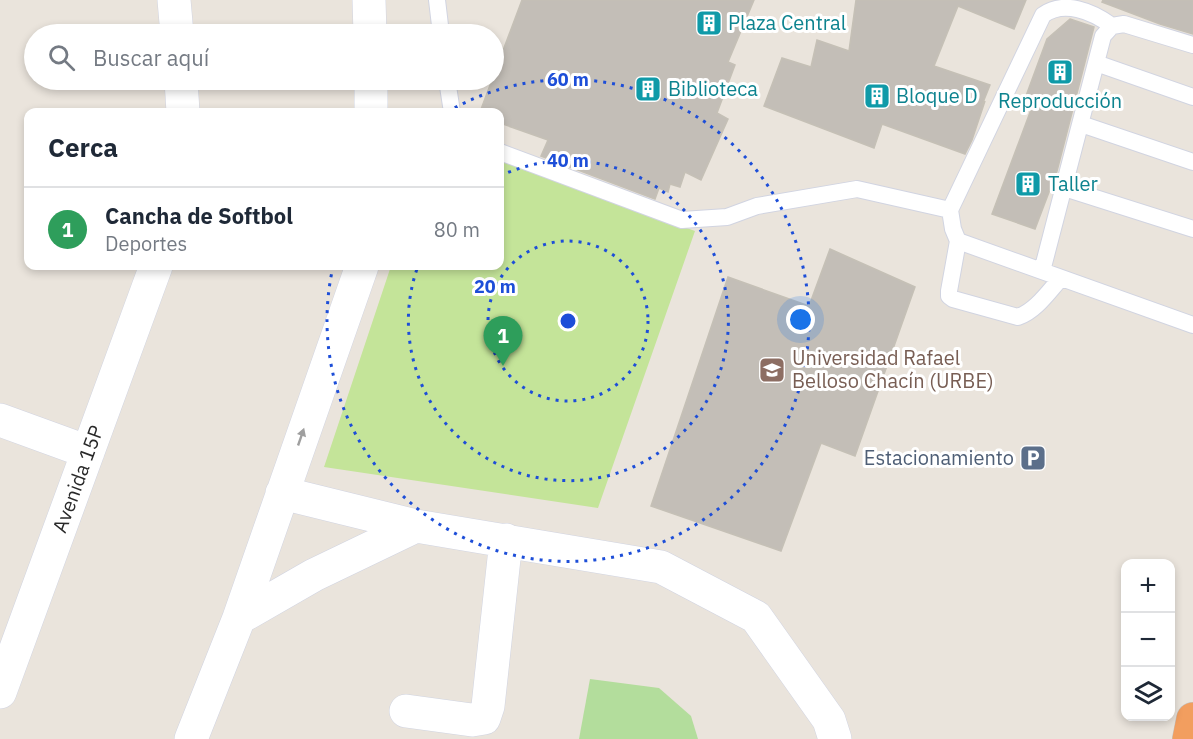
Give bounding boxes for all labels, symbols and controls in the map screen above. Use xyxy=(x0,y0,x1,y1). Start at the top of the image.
building icon: Plaza Central xyxy=(694,8,724,38)
place label: Plaza Central xyxy=(728,9,846,36)
search box xyxy=(24,24,504,90)
icon: search xyxy=(45,41,78,74)
text: Buscar aquí xyxy=(93,43,209,72)
building icon: Reproducción xyxy=(1045,57,1075,87)
text: 60 m xyxy=(547,68,589,91)
building icon: Biblioteca xyxy=(633,74,663,104)
place label: Biblioteca xyxy=(668,75,758,102)
building icon: Bloque D xyxy=(862,81,892,111)
place label: Bloque D xyxy=(896,82,978,109)
place label: Reproducción xyxy=(998,87,1122,114)
text: Cerca xyxy=(48,130,118,164)
text: 40 m xyxy=(547,149,589,172)
building icon: Taller xyxy=(1013,169,1043,199)
place label: Taller xyxy=(1048,170,1098,197)
text: Cancha de Softbol xyxy=(105,201,293,230)
text: 1 xyxy=(62,216,74,243)
text: 80 m xyxy=(434,216,480,243)
text: Deportes xyxy=(105,230,187,257)
text: 20 m xyxy=(474,275,516,298)
your location xyxy=(786,305,815,334)
centre of rings xyxy=(558,311,578,331)
pin: 1 xyxy=(484,316,522,366)
place label: Universidad Rafael Belloso Chacín (URBE) xyxy=(792,344,994,394)
school or university icon: Universidad Rafael Belloso Chacín (URBE) xyxy=(757,355,787,385)
street label: Avenida 15P xyxy=(46,421,109,536)
one-way arrow xyxy=(297,428,307,446)
parking icon: Estacionamiento xyxy=(1018,443,1048,473)
place label: Estacionamiento xyxy=(864,444,1014,471)
map controls xyxy=(1121,559,1175,721)
button: + xyxy=(1121,559,1175,613)
button: − xyxy=(1121,613,1175,667)
button: layers xyxy=(1121,667,1175,721)

